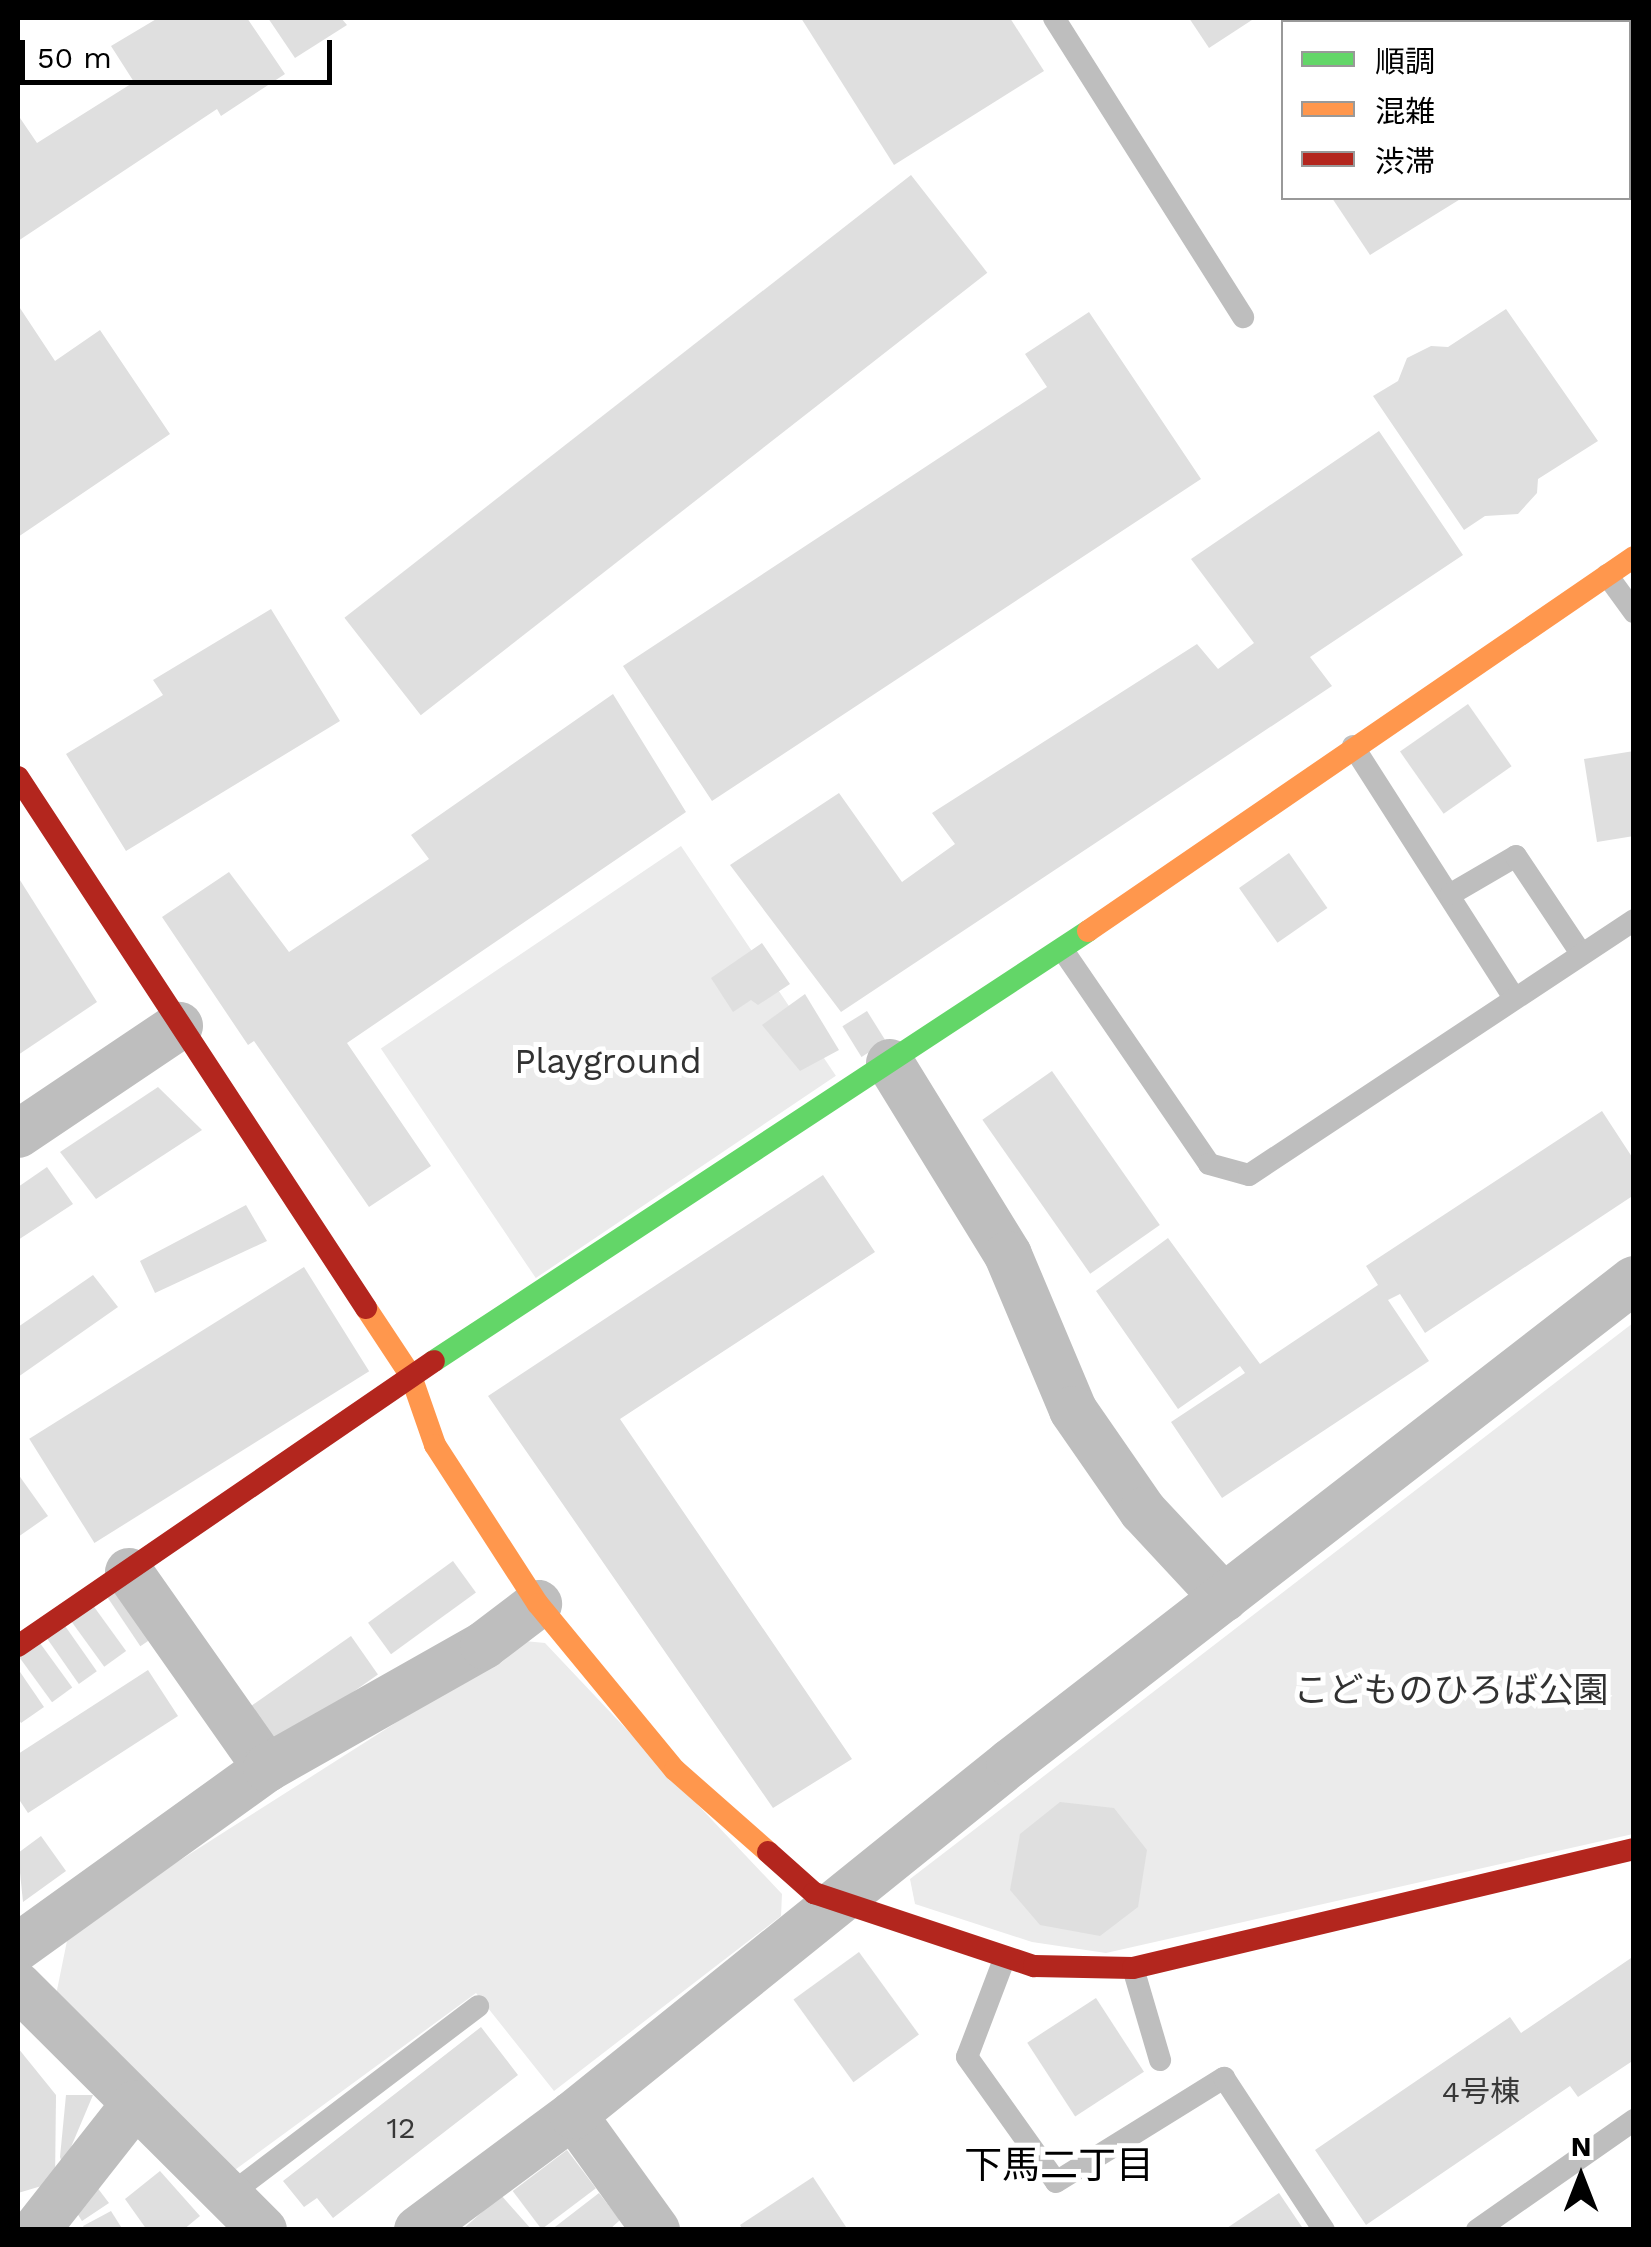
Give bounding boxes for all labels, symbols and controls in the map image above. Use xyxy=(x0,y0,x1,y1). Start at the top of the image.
scale bar xyxy=(25,20,338,82)
legend xyxy=(1281,20,1631,200)
text: 50 m xyxy=(37,40,112,75)
text: 順調 xyxy=(1375,44,1435,79)
text: 混雑 xyxy=(1375,94,1435,129)
text: 渋滞 xyxy=(1375,144,1435,179)
park label: Playground xyxy=(514,1040,702,1082)
park label: こどものひろば公園 xyxy=(1294,1669,1608,1711)
house number: 4号棟 xyxy=(1442,2074,1520,2110)
house number: 12 xyxy=(386,2110,416,2146)
north arrow xyxy=(1531,2127,1631,2227)
text: N xyxy=(1571,2130,1591,2163)
district label: 下馬二丁目 xyxy=(964,2143,1154,2189)

